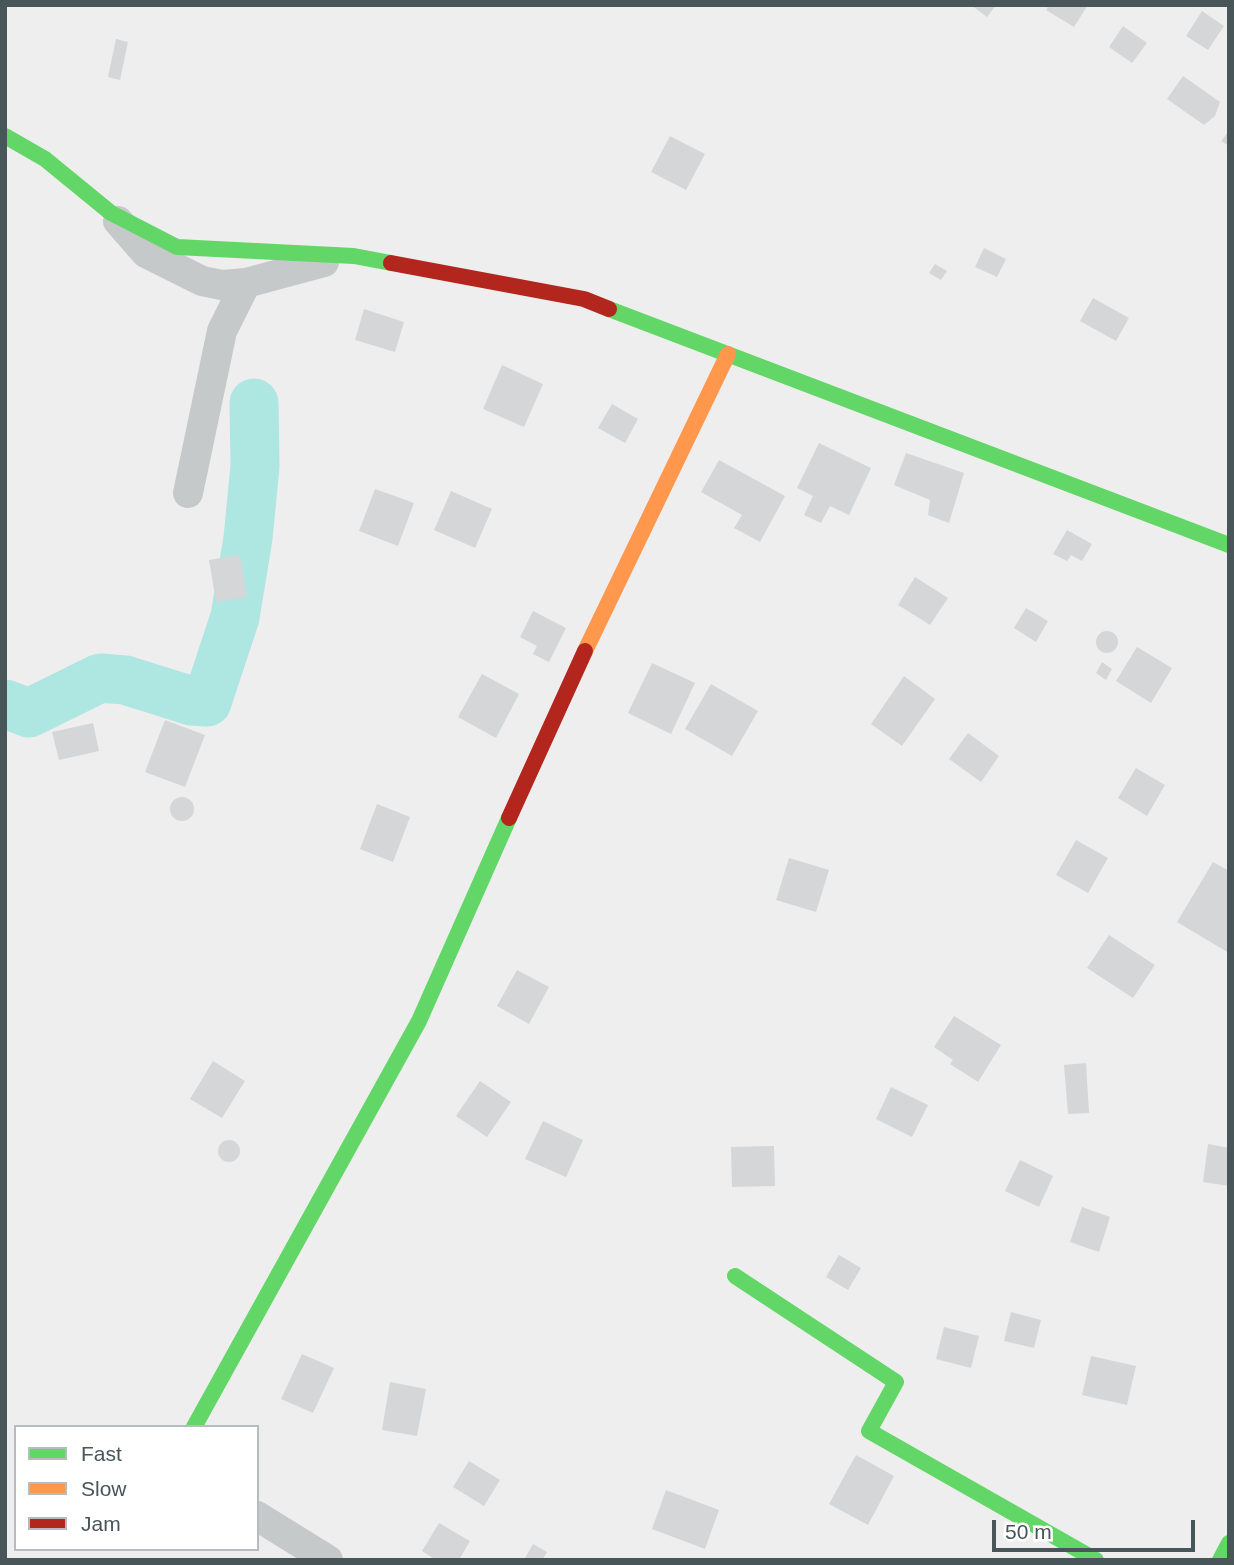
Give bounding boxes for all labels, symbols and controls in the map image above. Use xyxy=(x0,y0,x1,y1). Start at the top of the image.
legend xyxy=(14,1425,259,1551)
text: Fast xyxy=(81,1442,122,1465)
text: Slow xyxy=(81,1477,127,1500)
scale bar xyxy=(996,1506,1199,1550)
text: Jam xyxy=(81,1512,121,1535)
text: 50 m xyxy=(1005,1520,1052,1543)

